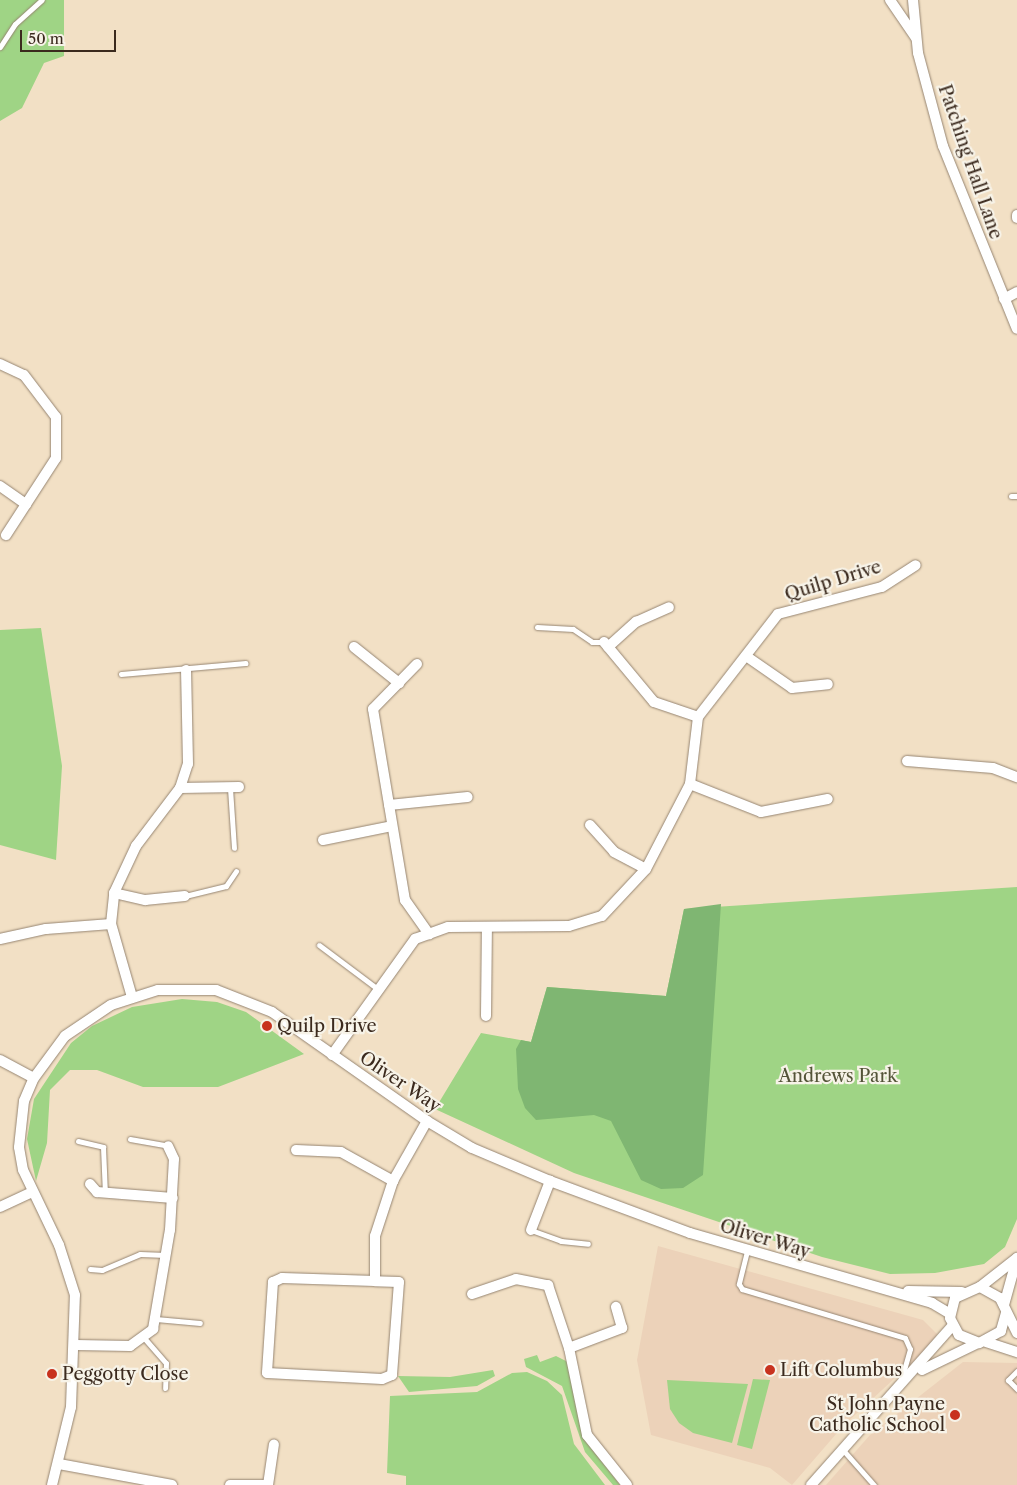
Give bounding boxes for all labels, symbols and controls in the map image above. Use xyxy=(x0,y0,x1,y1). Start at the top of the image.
scale bar xyxy=(22,20,119,52)
text: 50 m xyxy=(28,29,64,48)
street label: Patching Hall Lane xyxy=(933,82,1007,242)
street label: Quilp Drive xyxy=(782,556,884,606)
place label: Quilp Drive xyxy=(277,1015,377,1037)
marker: Quilp Drive xyxy=(261,1020,273,1032)
street label: Oliver Way xyxy=(355,1047,445,1117)
park label: Andrews Park xyxy=(779,1065,897,1087)
street label: Oliver Way xyxy=(717,1215,813,1263)
place label: Lift Columbus xyxy=(780,1359,902,1381)
place label: Peggotty Close xyxy=(62,1363,189,1385)
marker: Lift Columbus xyxy=(764,1364,776,1376)
marker: Peggotty Close xyxy=(46,1368,58,1380)
place label: St John Payne Catholic School xyxy=(809,1394,945,1436)
marker: St John Payne Catholic School xyxy=(949,1409,961,1421)

